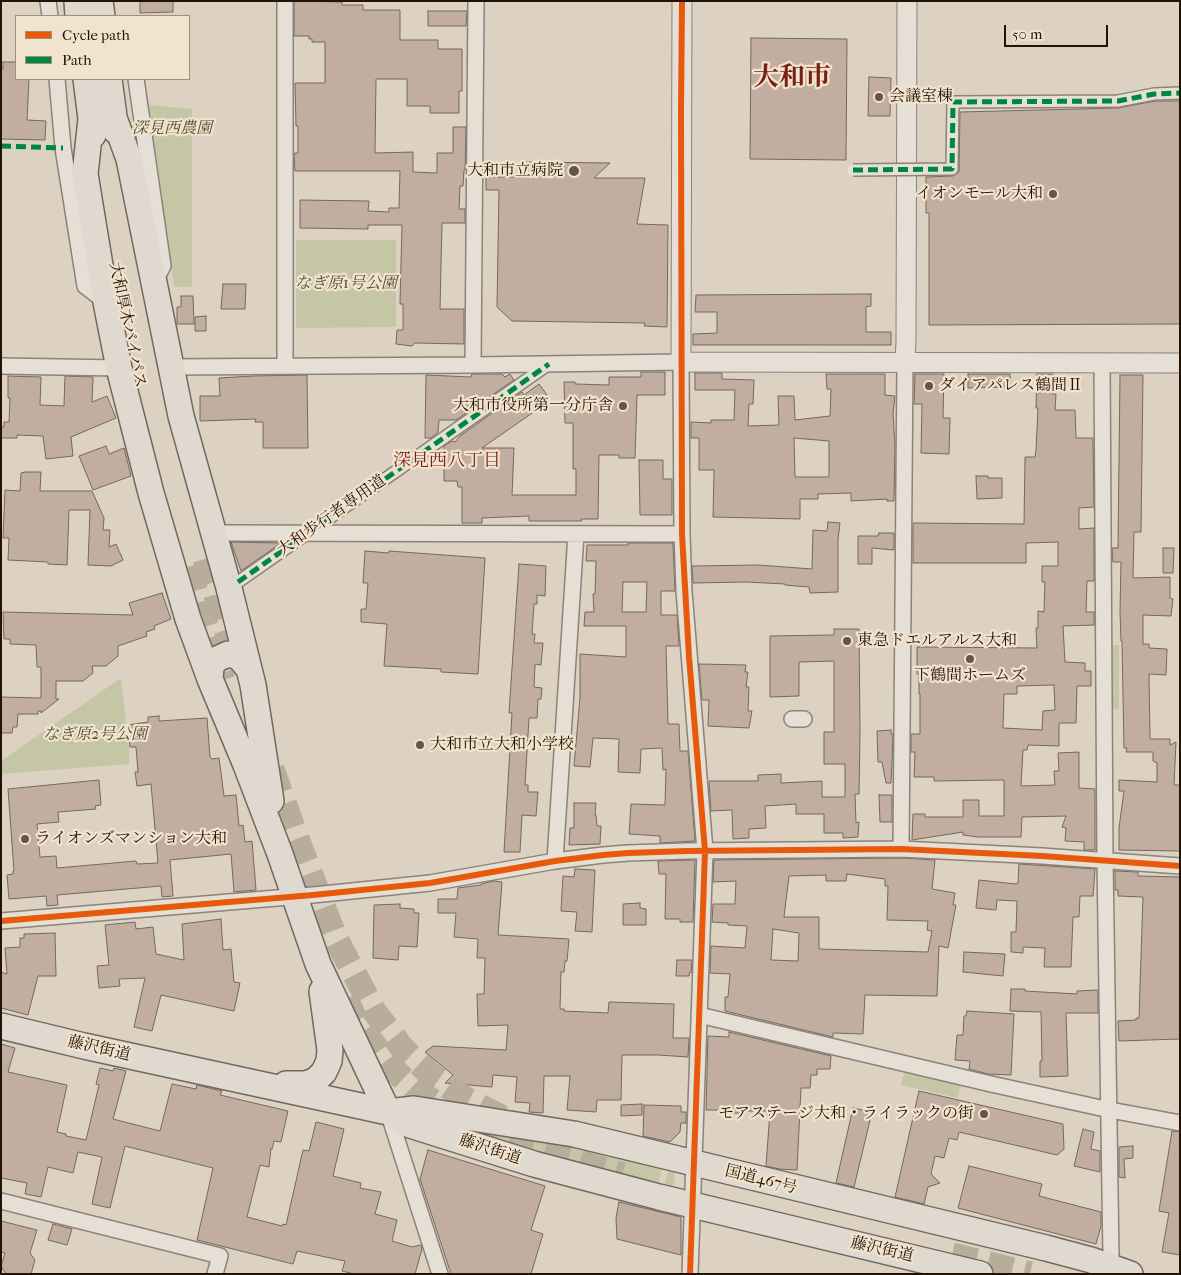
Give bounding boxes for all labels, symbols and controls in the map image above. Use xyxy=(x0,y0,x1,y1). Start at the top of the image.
legend xyxy=(15,15,190,80)
scale bar xyxy=(1006,15,1110,47)
text: 50 m xyxy=(1012,25,1042,43)
text: Cycle path xyxy=(62,26,130,44)
text: Path xyxy=(62,51,92,69)
district label: 大和市 xyxy=(753,63,831,95)
place label: 会議室棟 xyxy=(889,87,953,107)
marker: 会議室棟 xyxy=(873,91,885,103)
park label: 深見西農園 xyxy=(132,119,212,139)
place label: 大和市立病院 xyxy=(467,161,563,181)
marker: 大和市立病院 xyxy=(567,164,581,178)
place label: イオンモール大和 xyxy=(916,184,1043,204)
marker: イオンモール大和 xyxy=(1047,188,1059,200)
street label: 大和厚木バイパス xyxy=(104,260,150,390)
park label: なぎ原1号公園 xyxy=(295,274,397,294)
place label: ダイアパレス鶴間Ⅱ xyxy=(939,376,1083,396)
marker: ダイアパレス鶴間Ⅱ xyxy=(923,380,935,392)
place label: 大和市役所第一分庁舎 xyxy=(453,396,613,416)
marker: 大和市役所第一分庁舎 xyxy=(617,400,629,412)
district label: 深見西八丁目 xyxy=(393,451,501,473)
street label: 大和歩行者専用道 xyxy=(274,471,390,561)
place label: 東急ドエルアルス大和 xyxy=(857,631,1017,651)
marker: 東急ドエルアルス大和 xyxy=(841,635,853,647)
marker: 下鶴間ホームズ xyxy=(964,653,976,665)
place label: 下鶴間ホームズ xyxy=(914,666,1026,686)
park label: なぎ原2号公園 xyxy=(43,725,147,745)
place label: 大和市立大和小学校 xyxy=(430,735,574,755)
marker: 大和市立大和小学校 xyxy=(414,739,426,751)
place label: ライオンズマンション大和 xyxy=(35,829,227,849)
marker: ライオンズマンション大和 xyxy=(19,833,31,845)
street label: 藤沢街道 xyxy=(66,1032,132,1066)
place label: モアステージ大和・ライラックの街 xyxy=(718,1104,974,1124)
marker: モアステージ大和・ライラックの街 xyxy=(978,1108,990,1120)
street label: 藤沢街道 xyxy=(457,1131,523,1169)
street label: 国道467号 xyxy=(723,1162,799,1198)
street label: 藤沢街道 xyxy=(849,1233,915,1267)

